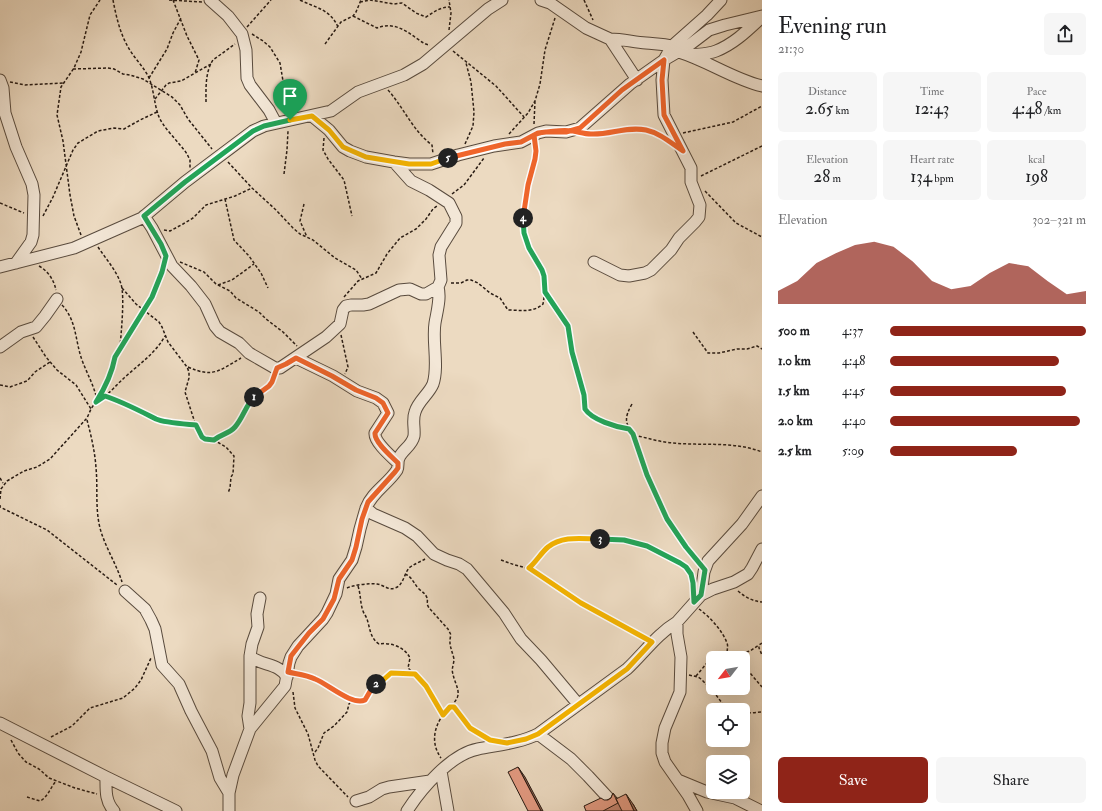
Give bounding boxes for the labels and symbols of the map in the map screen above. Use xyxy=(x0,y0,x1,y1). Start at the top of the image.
pin xyxy=(273,79,307,120)
pin: 5 xyxy=(438,148,458,168)
pin: 4 xyxy=(513,208,533,228)
pin: 1 xyxy=(244,387,264,407)
pin: 3 xyxy=(590,529,610,549)
north arrow xyxy=(706,651,750,695)
pin: 2 xyxy=(366,674,386,694)

